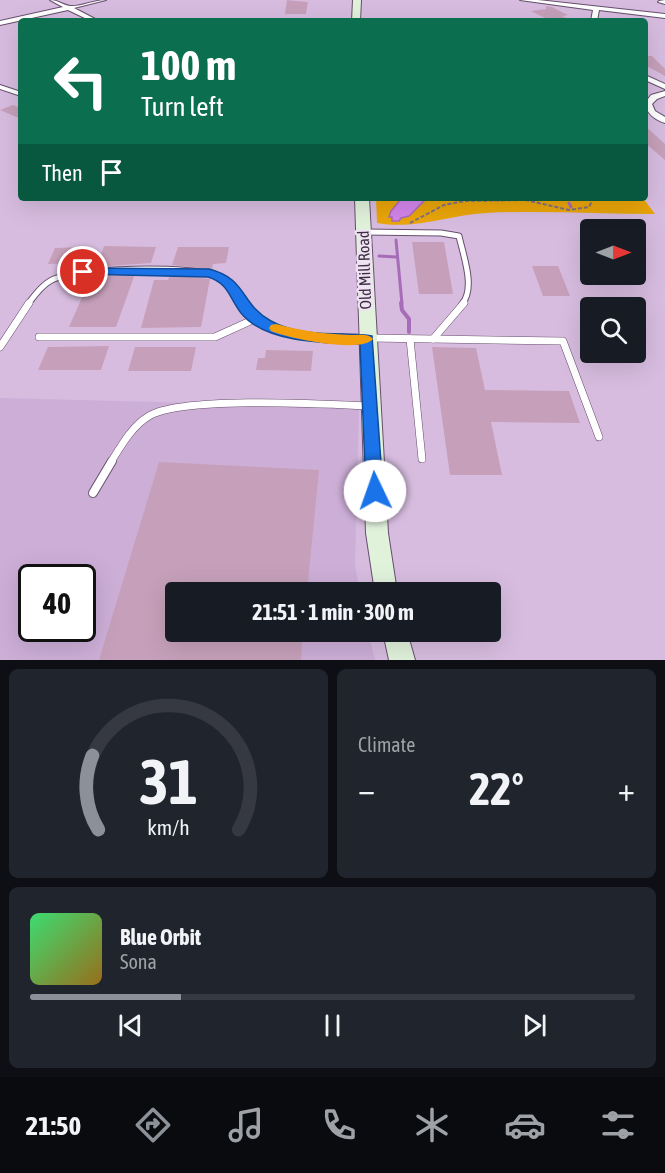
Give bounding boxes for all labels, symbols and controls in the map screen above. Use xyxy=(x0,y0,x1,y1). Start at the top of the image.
text: 100 m xyxy=(141,41,236,89)
icon: left xyxy=(42,42,120,120)
text: Turn left xyxy=(141,91,224,122)
icon: arrive xyxy=(95,156,128,189)
text: Then xyxy=(42,160,83,186)
north arrow xyxy=(580,219,646,285)
map controls xyxy=(580,219,646,363)
street label: Old Mill Road xyxy=(354,230,374,310)
pin xyxy=(57,246,108,297)
icon: arrive xyxy=(66,255,99,288)
button: search xyxy=(580,297,646,363)
position arrow xyxy=(343,459,407,523)
speed limit sign: 40 xyxy=(18,564,96,642)
text: 21:51 · 1 min · 300 m xyxy=(252,599,414,625)
text: Climate xyxy=(358,733,415,756)
text: 31 xyxy=(139,746,198,817)
text: 22° xyxy=(469,763,524,815)
text: − xyxy=(358,770,375,808)
text: + xyxy=(618,770,635,808)
text: km/h xyxy=(147,816,190,841)
text: Blue Orbit xyxy=(120,924,201,950)
text: Sona xyxy=(120,950,157,973)
icon: previous xyxy=(114,1009,147,1042)
icon: pause xyxy=(316,1009,349,1042)
icon: next xyxy=(518,1009,551,1042)
icon: directions xyxy=(132,1104,174,1146)
icon: music xyxy=(225,1104,267,1146)
icon: phone xyxy=(318,1104,360,1146)
icon: climate xyxy=(411,1104,453,1146)
icon: car xyxy=(504,1104,546,1146)
icon: filters xyxy=(597,1104,639,1146)
text: 21:50 xyxy=(26,1110,81,1141)

